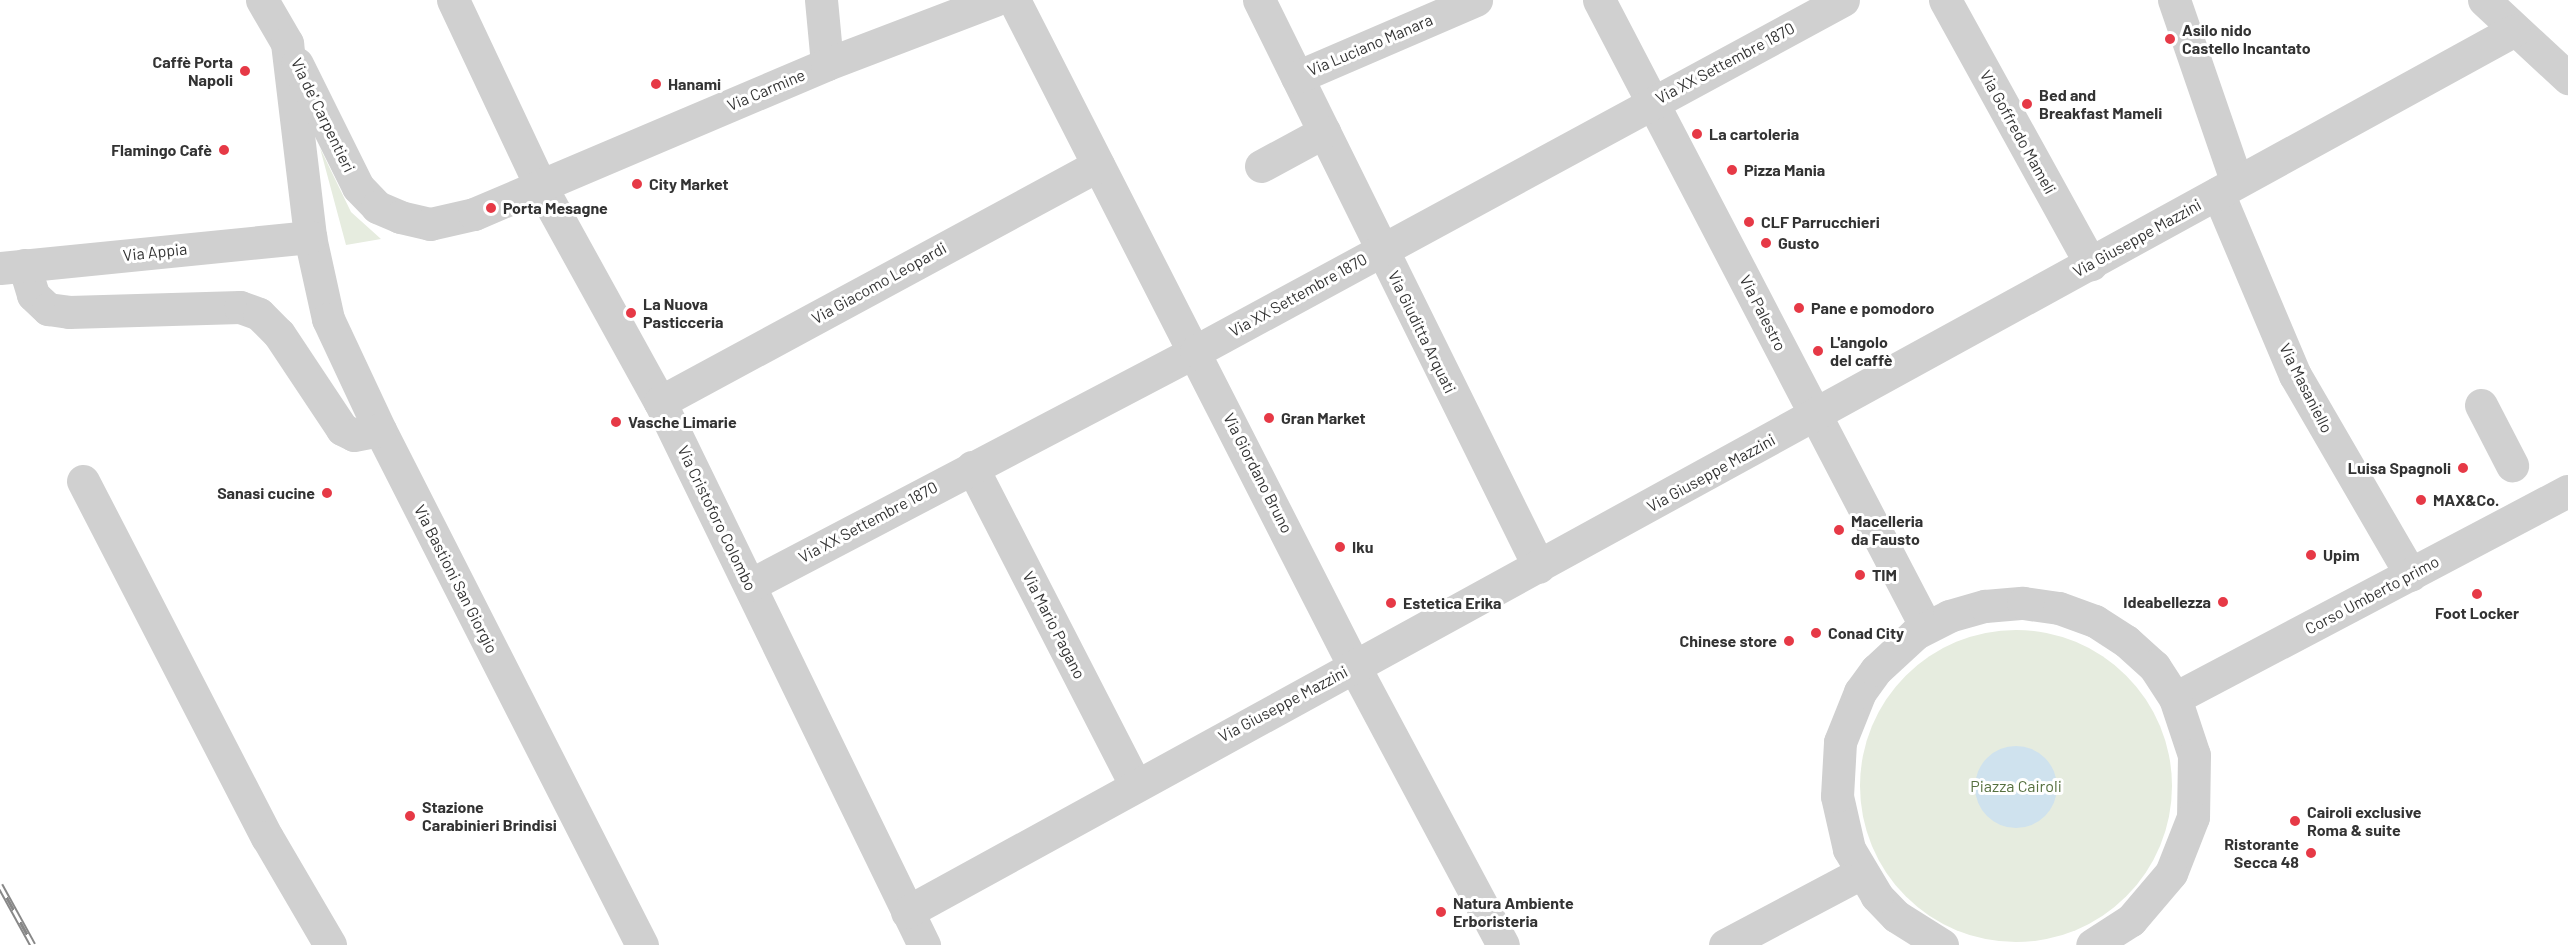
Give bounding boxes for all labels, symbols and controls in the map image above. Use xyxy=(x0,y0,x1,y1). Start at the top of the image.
street label: Via Luciano Manara xyxy=(1305,10,1435,80)
street label: Via XX Settembre 1870 xyxy=(1652,18,1798,108)
place label: Asilo nido Castello Incantato xyxy=(2182,20,2311,58)
marker: Asilo nido Castello Incantato xyxy=(2163,32,2177,46)
place label: Caffè Porta Napoli xyxy=(153,52,233,90)
street label: Via de' Carpentieri xyxy=(287,55,359,175)
marker: Caffè Porta Napoli xyxy=(238,64,252,78)
street label: Via Carmine xyxy=(724,65,808,115)
street label: Via Goffredo Mameli xyxy=(1976,67,2060,197)
place label: Hanami xyxy=(668,74,721,94)
marker: Hanami xyxy=(649,77,663,91)
place label: Bed and Breakfast Mameli xyxy=(2039,85,2162,123)
marker: Bed and Breakfast Mameli xyxy=(2020,97,2034,111)
place label: La cartoleria xyxy=(1709,124,1799,144)
marker: La cartoleria xyxy=(1690,127,1704,141)
place label: Flamingo Cafè xyxy=(111,140,212,160)
marker: Flamingo Cafè xyxy=(217,143,231,157)
place label: Pizza Mania xyxy=(1744,160,1825,180)
marker: Pizza Mania xyxy=(1725,163,1739,177)
place label: City Market xyxy=(649,174,729,194)
marker: City Market xyxy=(630,177,644,191)
street label: Via Giuseppe Mazzini xyxy=(2070,195,2204,281)
place label: Porta Mesagne xyxy=(503,198,608,218)
marker: Porta Mesagne xyxy=(484,201,498,215)
place label: CLF Parrucchieri xyxy=(1761,212,1880,232)
marker: CLF Parrucchieri xyxy=(1742,215,1756,229)
place label: Gusto xyxy=(1778,233,1819,253)
marker: Gusto xyxy=(1759,236,1773,250)
street label: Via Giacomo Leopardi xyxy=(808,238,950,328)
street label: Via Appia xyxy=(122,239,188,265)
street label: Via XX Settembre 1870 xyxy=(1226,249,1370,341)
street label: Via Giuditta Arquati xyxy=(1384,268,1460,396)
street label: Via Palestro xyxy=(1736,272,1790,354)
place label: La Nuova Pasticceria xyxy=(643,294,723,332)
place label: Pane e pomodoro xyxy=(1811,298,1934,318)
marker: Pane e pomodoro xyxy=(1792,301,1806,315)
marker: La Nuova Pasticceria xyxy=(624,306,638,320)
place label: L'angolo del caffè xyxy=(1830,332,1892,370)
street label: Via Masaniello xyxy=(2275,340,2337,436)
marker: L'angolo del caffè xyxy=(1811,344,1825,358)
place label: Gran Market xyxy=(1281,408,1366,428)
street label: Via Giordano Bruno xyxy=(1219,410,1297,536)
marker: Gran Market xyxy=(1262,411,1276,425)
place label: Vasche Limarie xyxy=(628,412,737,432)
marker: Vasche Limarie xyxy=(609,415,623,429)
street label: Via Giuseppe Mazzini xyxy=(1644,430,1778,516)
street label: Via Cristoforo Colombo xyxy=(674,442,760,594)
place label: Luisa Spagnoli xyxy=(2348,458,2451,478)
marker: Luisa Spagnoli xyxy=(2456,461,2470,475)
street label: Via XX Settembre 1870 xyxy=(795,477,941,567)
place label: Sanasi cucine xyxy=(217,483,315,503)
marker: Sanasi cucine xyxy=(320,486,334,500)
place label: MAX&Co. xyxy=(2433,490,2499,510)
marker: MAX&Co. xyxy=(2414,493,2428,507)
street label: Via Bastioni San Giorgio xyxy=(410,502,502,656)
place label: Macelleria da Fausto xyxy=(1851,511,1923,549)
marker: Macelleria da Fausto xyxy=(1832,523,1846,537)
place label: Iku xyxy=(1352,537,1373,557)
marker: Iku xyxy=(1333,540,1347,554)
place label: Upim xyxy=(2323,545,2360,565)
marker: Upim xyxy=(2304,548,2318,562)
street label: Corso Umberto primo xyxy=(2302,552,2442,638)
place label: TIM xyxy=(1872,565,1897,585)
street label: Via Mario Pagano xyxy=(1019,568,1089,682)
marker: TIM xyxy=(1853,568,1867,582)
marker: Foot Locker xyxy=(2470,587,2484,601)
place label: Ideabellezza xyxy=(2123,592,2211,612)
place label: Estetica Erika xyxy=(1403,593,1501,613)
marker: Ideabellezza xyxy=(2216,595,2230,609)
marker: Estetica Erika xyxy=(1384,596,1398,610)
place label: Foot Locker xyxy=(2435,603,2519,623)
place label: Conad City xyxy=(1828,623,1904,643)
marker: Conad City xyxy=(1809,626,1823,640)
place label: Chinese store xyxy=(1680,631,1777,651)
marker: Chinese store xyxy=(1782,634,1796,648)
street label: Via Giuseppe Mazzini xyxy=(1215,662,1351,746)
park label: Piazza Cairoli xyxy=(1970,776,2062,796)
place label: Stazione Carabinieri Brindisi xyxy=(422,797,557,835)
place label: Cairoli exclusive Roma & suite xyxy=(2307,802,2421,840)
marker: Stazione Carabinieri Brindisi xyxy=(403,809,417,823)
marker: Cairoli exclusive Roma & suite xyxy=(2288,814,2302,828)
place label: Ristorante Secca 48 xyxy=(2224,834,2299,872)
marker: Ristorante Secca 48 xyxy=(2304,846,2318,860)
place label: Natura Ambiente Erboristeria xyxy=(1453,893,1574,931)
marker: Natura Ambiente Erboristeria xyxy=(1434,905,1448,919)

